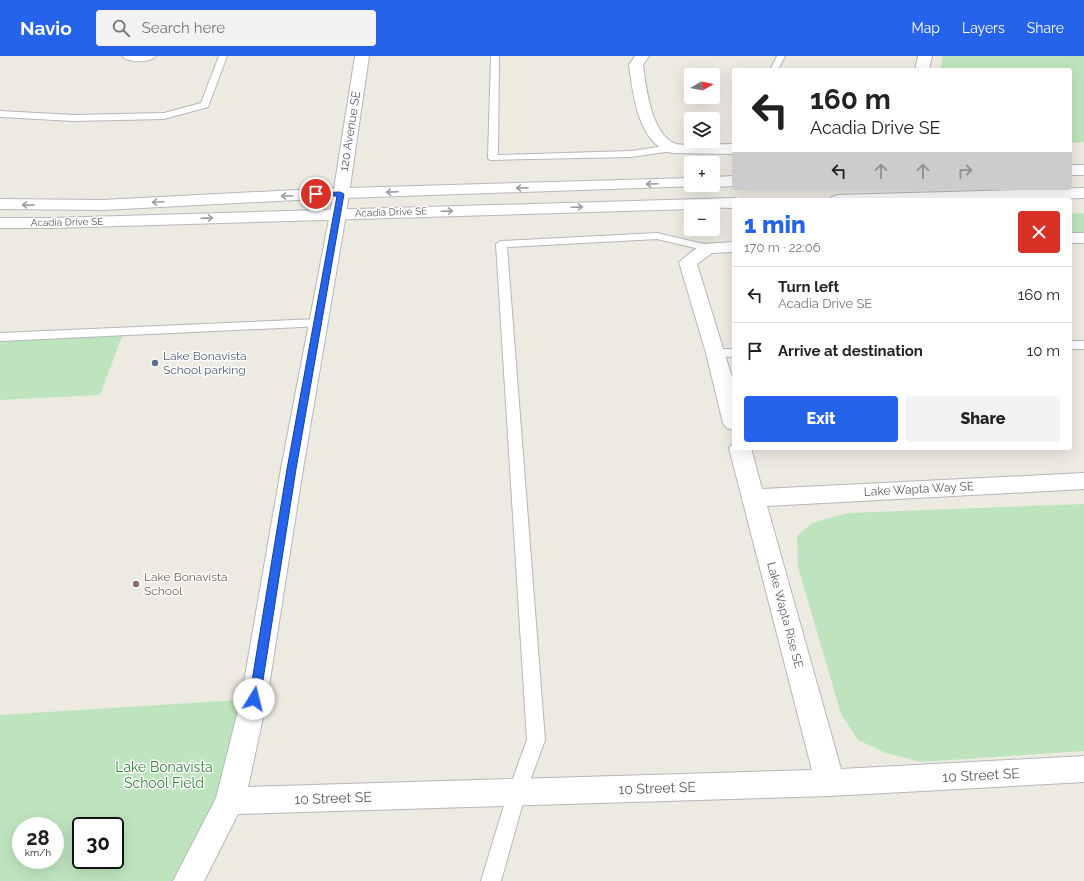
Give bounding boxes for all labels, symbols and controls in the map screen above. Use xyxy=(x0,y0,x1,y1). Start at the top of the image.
search box xyxy=(96,10,376,46)
text: Navio xyxy=(20,17,72,39)
icon: search xyxy=(110,17,132,39)
text: Search here xyxy=(142,19,225,37)
text: Map xyxy=(912,20,940,36)
text: Layers xyxy=(962,20,1005,36)
text: Share xyxy=(1027,20,1064,36)
north arrow xyxy=(684,68,720,104)
map controls xyxy=(684,68,720,236)
text: 160 m xyxy=(810,83,891,116)
icon: left xyxy=(744,84,796,136)
street label: 120 Avenue SE xyxy=(337,90,363,172)
button: layers xyxy=(684,112,720,148)
text: Acadia Drive SE xyxy=(810,117,941,138)
button: + xyxy=(684,156,720,192)
icon: left xyxy=(828,160,850,182)
icon: ahead xyxy=(870,160,892,182)
icon: ahead xyxy=(912,160,934,182)
icon: right xyxy=(954,160,976,182)
pin xyxy=(299,177,333,211)
one-way arrow xyxy=(646,180,659,188)
icon: arrive xyxy=(305,183,327,205)
one-way arrow xyxy=(516,184,529,192)
one-way arrow xyxy=(386,188,399,196)
one-way arrow xyxy=(281,192,294,199)
one-way arrow xyxy=(152,198,165,206)
button: − xyxy=(684,200,720,236)
one-way arrow xyxy=(22,201,35,209)
one-way arrow xyxy=(570,203,583,211)
street label: Acadia Drive SE xyxy=(355,205,427,219)
one-way arrow xyxy=(440,207,453,214)
text: 1 min xyxy=(744,210,806,239)
button: close xyxy=(1018,211,1060,253)
one-way arrow xyxy=(200,214,213,222)
street label: Acadia Drive SE xyxy=(31,216,103,228)
text: 170 m · 22:06 xyxy=(744,240,821,255)
text: Turn left xyxy=(778,278,839,296)
icon: left xyxy=(744,284,766,306)
text: 160 m xyxy=(1018,286,1060,304)
text: Acadia Drive SE xyxy=(778,296,872,311)
icon: arrive xyxy=(744,340,766,362)
text: Arrive at destination xyxy=(778,342,923,360)
text: 10 m xyxy=(1027,342,1060,360)
place label: Lake Bonavista School parking xyxy=(163,349,247,377)
marker: Lake Bonavista School parking xyxy=(150,358,160,368)
button: Exit xyxy=(744,396,898,442)
button: Share xyxy=(906,396,1060,442)
street label: Lake Wapta Way SE xyxy=(864,479,974,499)
street label: Lake Wapta Rise SE xyxy=(764,560,806,670)
place label: Lake Bonavista School xyxy=(144,570,228,598)
marker: Lake Bonavista School xyxy=(131,579,141,589)
position arrow xyxy=(233,678,275,720)
park label: Lake Bonavista School Field xyxy=(115,759,213,791)
street label: 10 Street SE xyxy=(942,765,1020,785)
street label: 10 Street SE xyxy=(618,779,696,797)
street label: 10 Street SE xyxy=(294,789,372,807)
speed limit sign: 30 xyxy=(72,817,124,869)
text: 28 xyxy=(26,826,50,850)
text: km/h xyxy=(25,847,51,858)

